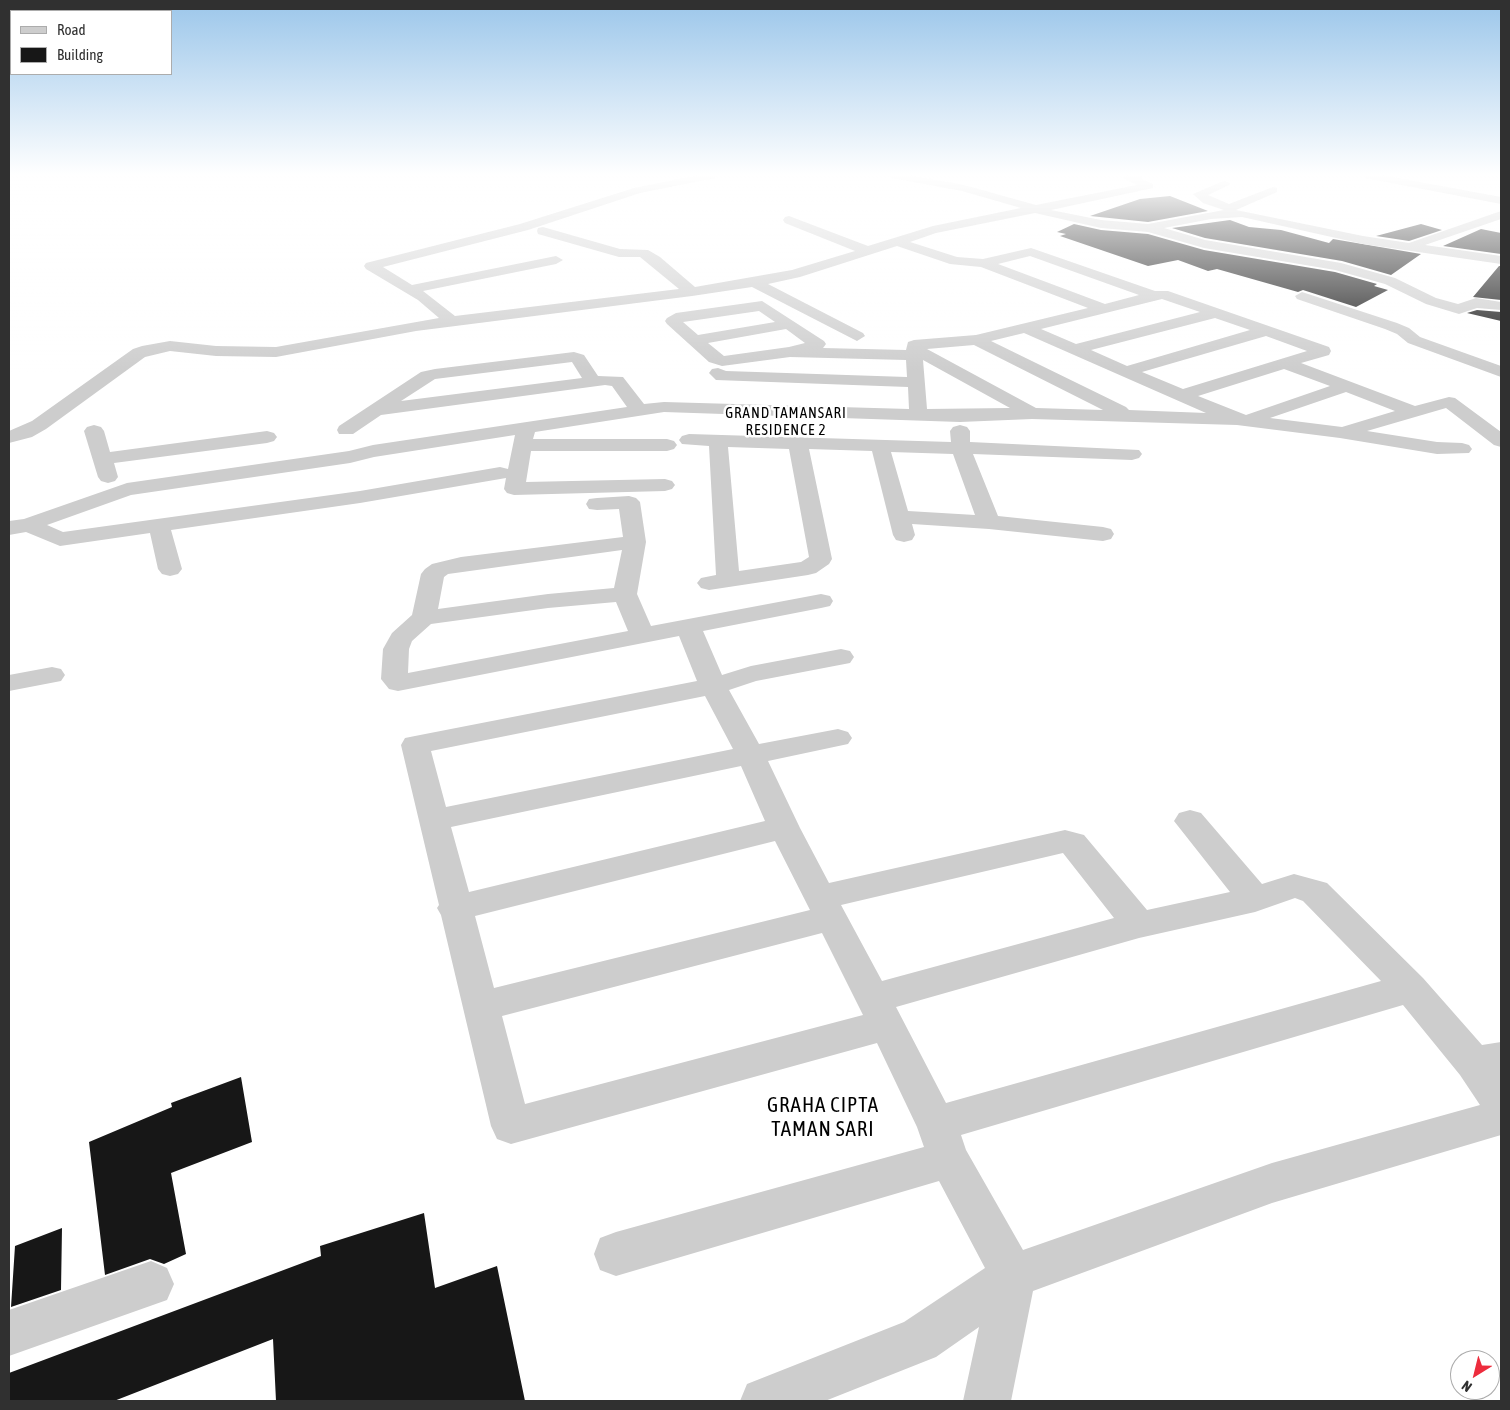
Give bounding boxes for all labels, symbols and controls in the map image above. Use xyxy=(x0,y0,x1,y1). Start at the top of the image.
legend xyxy=(10,10,172,75)
text: Road xyxy=(57,21,86,38)
text: Building xyxy=(57,46,103,63)
district label: GRAND TAMANSARI RESIDENCE 2 xyxy=(723,404,849,439)
district label: GRAHA CIPTA TAMAN SARI xyxy=(766,1092,880,1142)
north arrow xyxy=(1450,1350,1500,1400)
text: N xyxy=(1459,1377,1475,1395)

